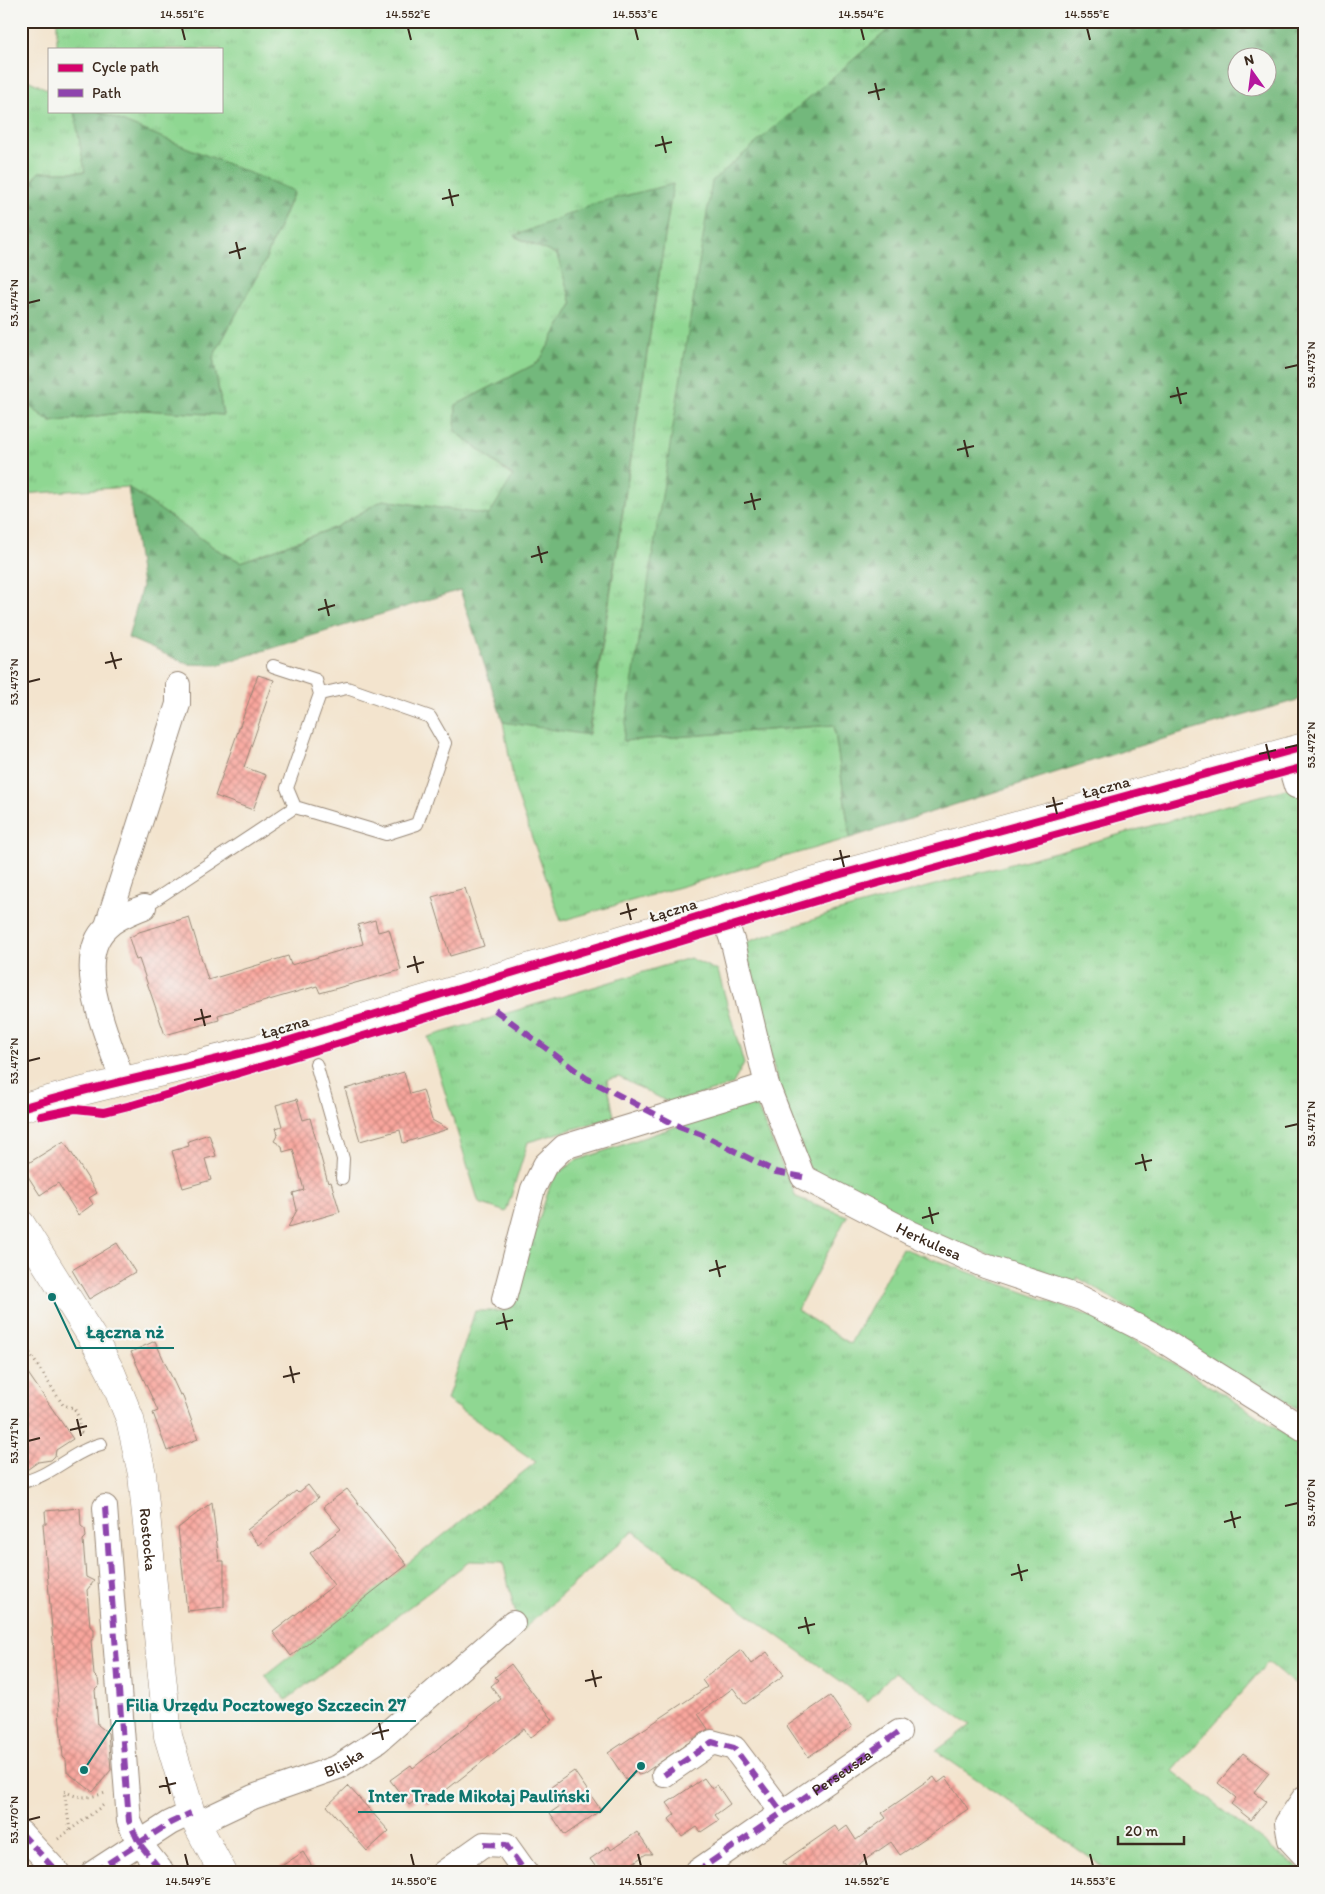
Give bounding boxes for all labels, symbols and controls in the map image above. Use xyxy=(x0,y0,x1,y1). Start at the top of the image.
text: 14.551°E xyxy=(160,7,204,21)
text: 14.552°E xyxy=(386,7,431,21)
text: 14.553°E xyxy=(612,7,658,21)
text: 14.554°E xyxy=(838,7,884,21)
text: 14.555°E xyxy=(1065,7,1110,21)
legend xyxy=(48,48,222,112)
north arrow xyxy=(1228,48,1278,98)
text: N xyxy=(1242,50,1256,69)
text: Cycle path xyxy=(92,58,159,76)
text: Path xyxy=(92,84,121,102)
text: 53.474°N xyxy=(7,279,21,327)
text: 53.473°N xyxy=(1304,341,1318,389)
text: 53.473°N xyxy=(7,658,21,706)
text: 53.472°N xyxy=(1304,722,1318,768)
street label: Łączna xyxy=(1080,771,1133,802)
street label: Łączna xyxy=(647,894,700,926)
street label: Łączna xyxy=(259,1011,312,1043)
text: 53.472°N xyxy=(7,1038,21,1084)
text: 53.471°N xyxy=(1304,1101,1318,1147)
street label: Herkulesa xyxy=(893,1218,965,1264)
callout: Łączna nż xyxy=(76,1315,174,1348)
text: Łączna nż xyxy=(85,1321,164,1343)
text: 53.471°N xyxy=(7,1418,21,1464)
text: 53.470°N xyxy=(1304,1479,1318,1527)
street label: Rostocka xyxy=(136,1507,161,1572)
callout: Filia Urzędu Pocztowego Szczecin 27 xyxy=(116,1688,416,1721)
text: Filia Urzędu Pocztowego Szczecin 27 xyxy=(126,1694,406,1716)
street label: Bliska xyxy=(321,1744,367,1781)
street label: Perseusza xyxy=(808,1744,876,1799)
callout: Inter Trade Mikołaj Pauliński xyxy=(358,1779,600,1812)
text: Inter Trade Mikołaj Pauliński xyxy=(368,1785,590,1807)
text: 53.470°N xyxy=(7,1796,21,1844)
scale bar xyxy=(1118,1814,1184,1846)
text: 20 m xyxy=(1125,1822,1159,1840)
text: 14.549°E xyxy=(165,1874,211,1888)
text: 14.550°E xyxy=(391,1874,437,1888)
text: 14.551°E xyxy=(619,1874,663,1888)
text: 14.552°E xyxy=(845,1874,890,1888)
text: 14.553°E xyxy=(1070,1874,1116,1888)

